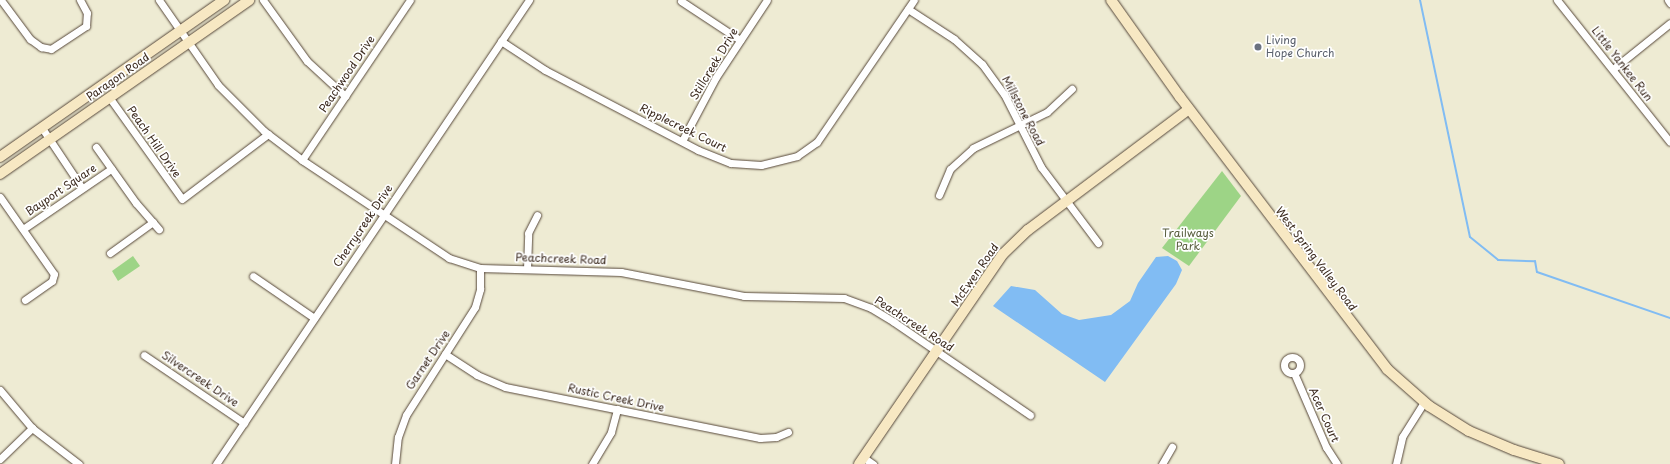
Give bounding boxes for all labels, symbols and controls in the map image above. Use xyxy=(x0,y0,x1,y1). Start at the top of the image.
street label: Little Yankee Run xyxy=(1588,23,1656,105)
street label: Stillcreek Drive xyxy=(687,26,741,102)
street label: Peachwood Drive xyxy=(316,33,378,115)
place label: Living Hope Church xyxy=(1266,34,1334,60)
marker: Living Hope Church xyxy=(1253,42,1263,52)
street label: Paragon Road xyxy=(84,50,152,104)
street label: Millstone Road xyxy=(999,74,1047,148)
street label: Ripplecreek Court xyxy=(637,101,729,155)
street label: Peach Hill Drive xyxy=(124,104,184,180)
street label: Bayport Square xyxy=(23,161,99,219)
street label: Cherrycreek Drive xyxy=(330,182,396,270)
street label: West Spring Valley Road xyxy=(1272,204,1360,314)
park label: Trailways Park xyxy=(1162,227,1214,253)
street label: McEwen Road xyxy=(949,241,1001,309)
street label: Peachcreek Road xyxy=(515,251,607,267)
street label: Peachcreek Road xyxy=(872,293,956,355)
street label: Garnet Drive xyxy=(403,327,453,393)
street label: Silvercreek Drive xyxy=(159,348,241,410)
street label: Rustic Creek Drive xyxy=(566,381,666,415)
street label: Acer Court xyxy=(1306,386,1342,444)

